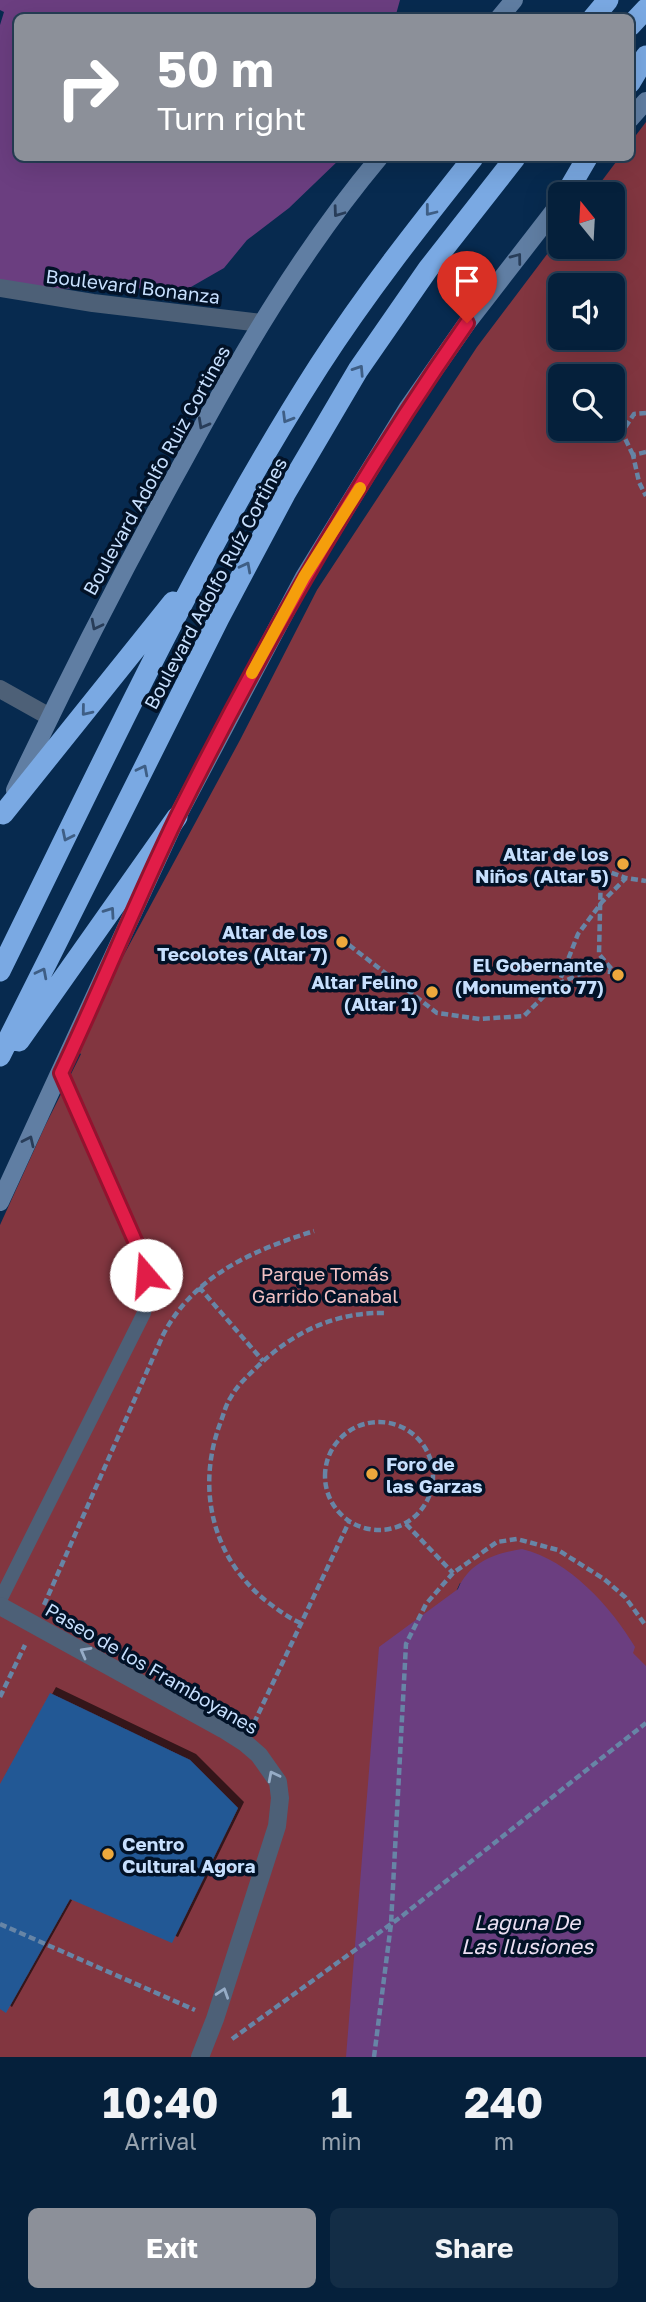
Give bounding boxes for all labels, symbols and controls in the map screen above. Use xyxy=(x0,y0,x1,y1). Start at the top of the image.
text: 50 m xyxy=(157,39,274,98)
icon: right xyxy=(42,42,133,133)
text: Turn right xyxy=(157,99,306,137)
north arrow xyxy=(548,182,625,259)
map controls xyxy=(548,182,625,441)
one-way arrow xyxy=(426,203,439,216)
one-way arrow xyxy=(334,204,346,217)
pin xyxy=(437,251,497,323)
one-way arrow xyxy=(508,253,521,265)
icon: arrive xyxy=(448,262,486,300)
street label: Boulevard Bonanza xyxy=(45,264,221,308)
button: sound xyxy=(548,273,625,350)
street label: Boulevard Adolfo Ruiz Cortines xyxy=(78,341,234,599)
one-way arrow xyxy=(351,364,364,377)
button: search xyxy=(548,364,625,441)
one-way arrow xyxy=(283,411,296,424)
one-way arrow xyxy=(198,417,211,430)
street label: Boulevard Adolfo Ruíz Cortines xyxy=(139,453,291,713)
one-way arrow xyxy=(238,562,252,574)
one-way arrow xyxy=(90,618,104,630)
one-way arrow xyxy=(82,703,95,715)
one-way arrow xyxy=(135,765,149,777)
one-way arrow xyxy=(62,829,76,841)
place label: Altar de los Niños (Altar 5) xyxy=(475,842,609,887)
marker: Altar de los Niños (Altar 5) xyxy=(615,856,631,872)
one-way arrow xyxy=(102,907,114,920)
place label: Altar de los Tecolotes (Altar 7) xyxy=(157,920,328,965)
marker: Altar de los Tecolotes (Altar 7) xyxy=(334,934,350,950)
place label: El Gobernante (Monumento 77) xyxy=(455,953,604,998)
marker: El Gobernante (Monumento 77) xyxy=(610,967,626,983)
one-way arrow xyxy=(33,968,47,980)
place label: Altar Felino (Altar 1) xyxy=(311,970,418,1015)
marker: Altar Felino (Altar 1) xyxy=(424,984,440,1000)
one-way arrow xyxy=(21,1136,35,1148)
position arrow xyxy=(109,1238,183,1312)
park label: Parque Tomás Garrido Canabal xyxy=(252,1262,398,1307)
place label: Foro de las Garzas xyxy=(386,1452,483,1497)
marker: Foro de las Garzas xyxy=(364,1466,380,1482)
street label: Paseo de los Framboyanes xyxy=(41,1598,263,1738)
one-way arrow xyxy=(80,1647,93,1660)
one-way arrow xyxy=(267,1771,281,1783)
place label: Centro Cultural Agora xyxy=(122,1832,256,1877)
marker: Centro Cultural Agora xyxy=(100,1846,116,1862)
water label: Laguna De Las Ilusiones xyxy=(461,1909,594,1959)
one-way arrow xyxy=(215,1987,230,1999)
text: 10:40 xyxy=(103,2077,218,2127)
text: 1 xyxy=(331,2077,352,2127)
text: 240 xyxy=(464,2077,543,2127)
text: Arrival xyxy=(124,2127,197,2155)
text: min xyxy=(321,2127,362,2155)
text: m xyxy=(494,2127,514,2155)
button: Exit xyxy=(28,2208,316,2288)
button: Share xyxy=(330,2208,618,2288)

